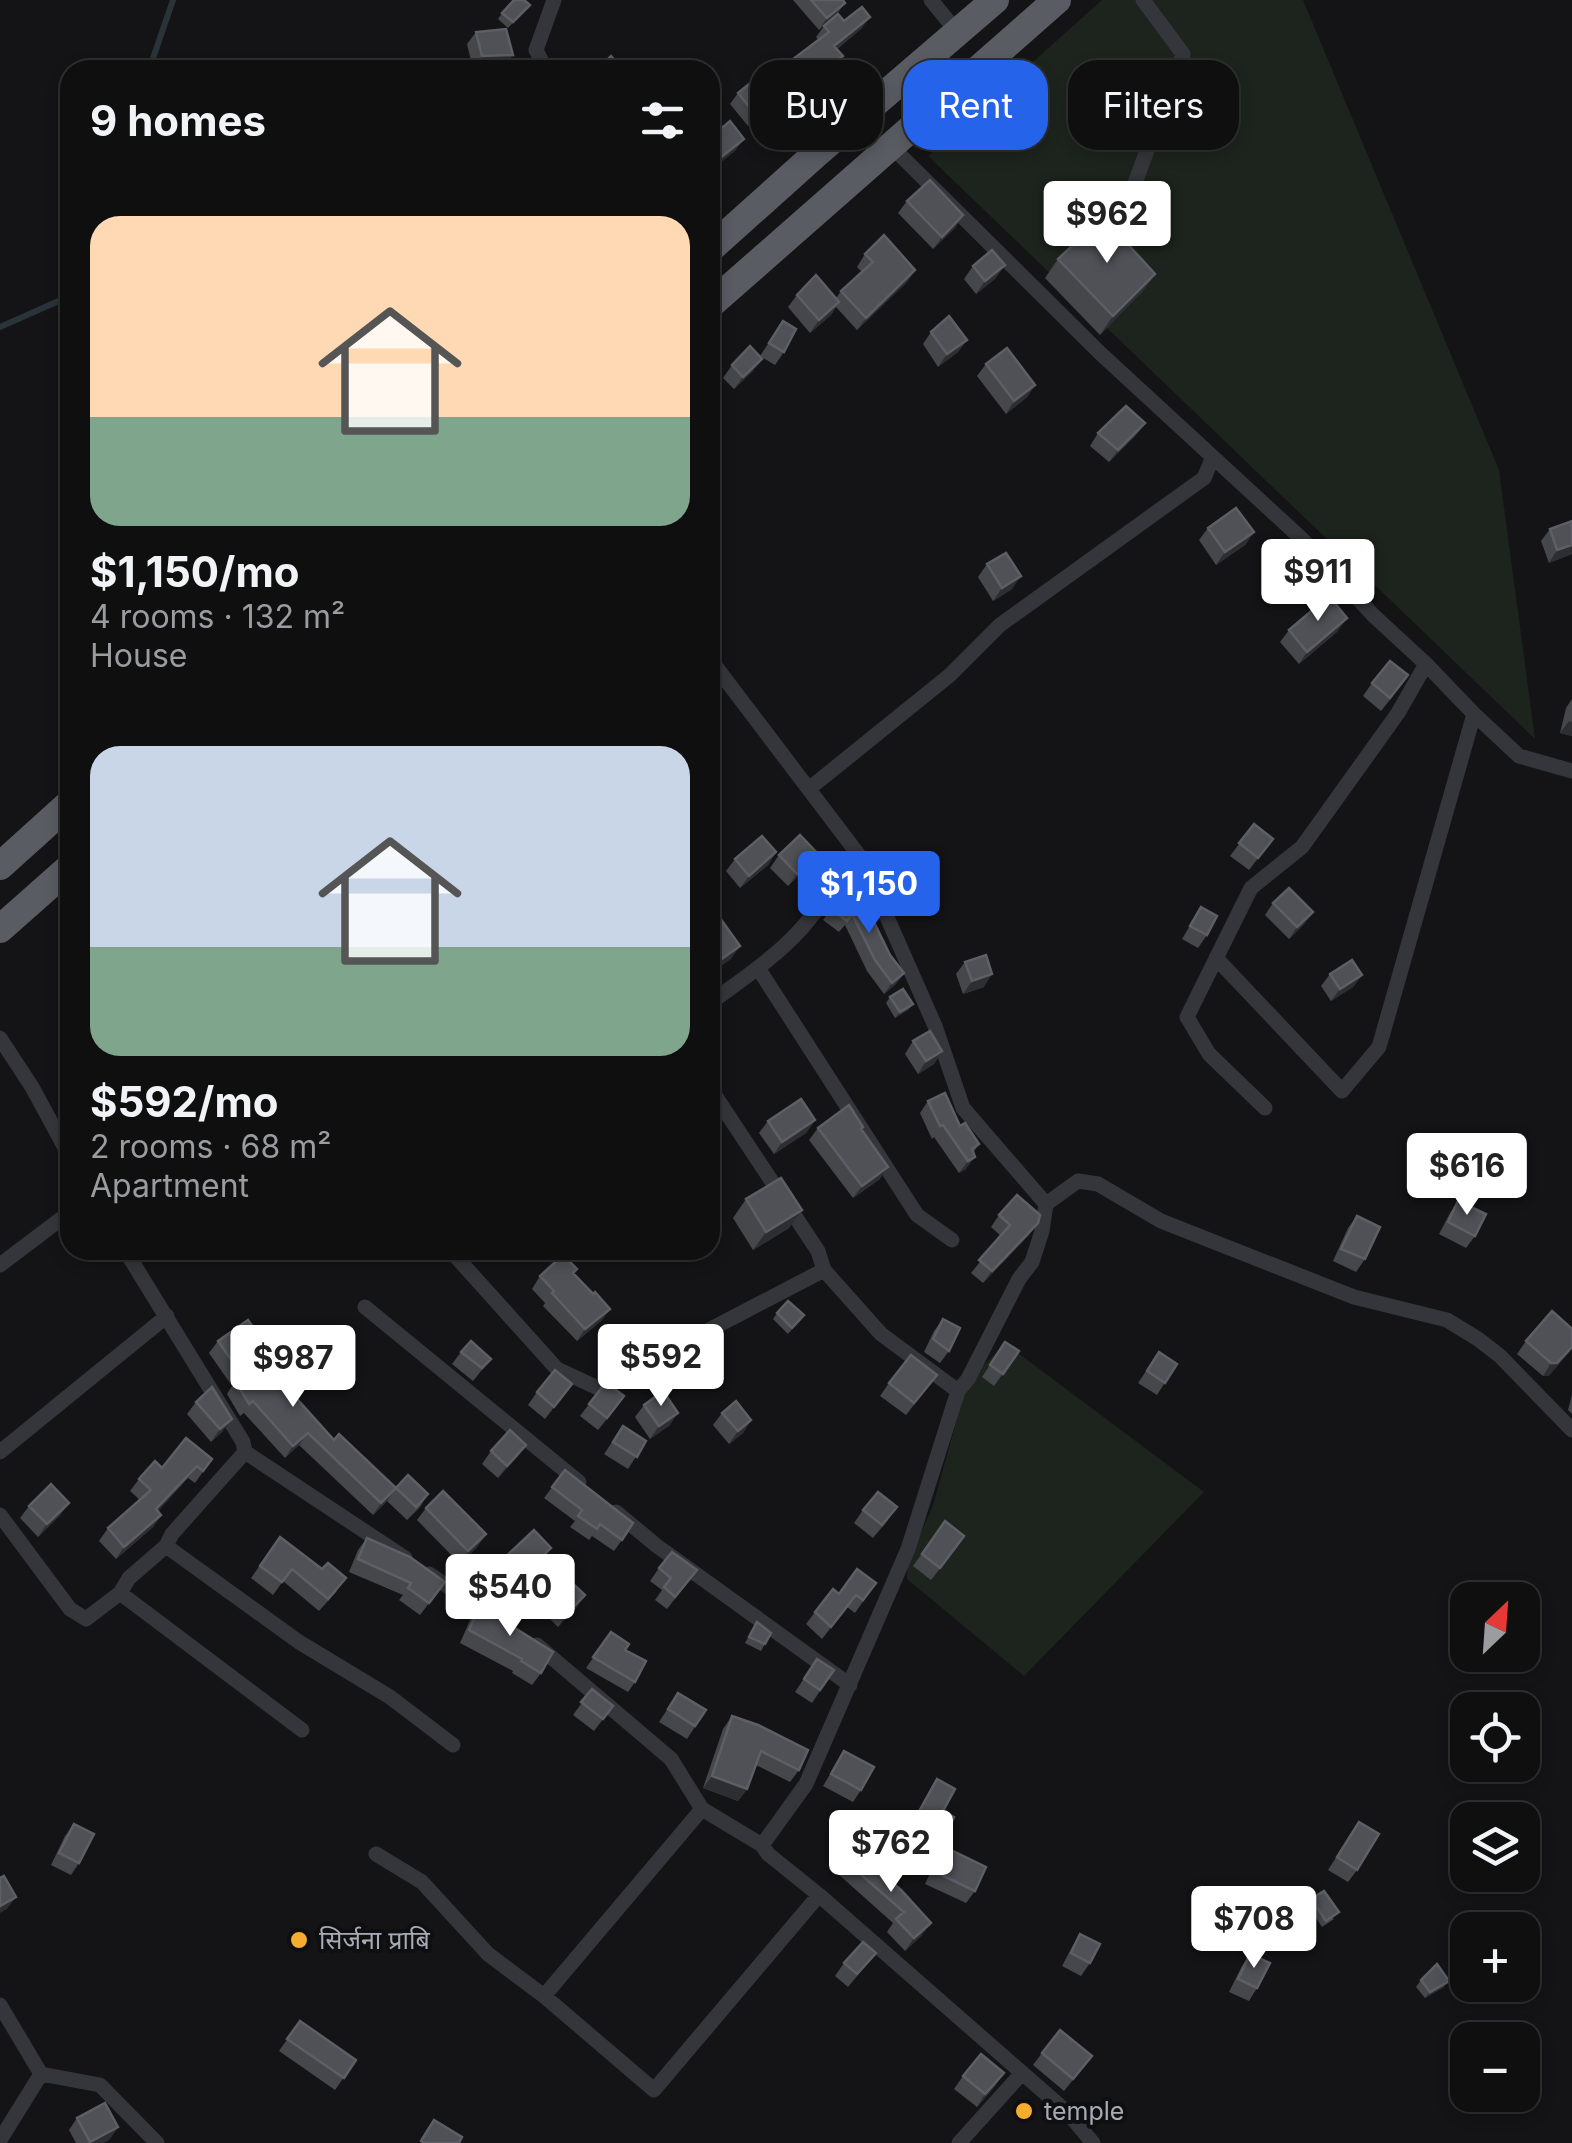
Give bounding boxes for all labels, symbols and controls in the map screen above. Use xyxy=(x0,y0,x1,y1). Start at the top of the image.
chip: Buy xyxy=(750,60,883,150)
chip: Rent xyxy=(903,60,1048,150)
chip: Filters xyxy=(1068,60,1239,150)
icon: filters xyxy=(635,93,690,148)
text: 9 homes xyxy=(90,95,266,146)
pin: $962 xyxy=(1048,181,1166,266)
text: $962 xyxy=(1066,194,1148,233)
icon: home xyxy=(300,281,480,461)
pin: $911 xyxy=(1259,539,1377,624)
text: $1,150/mo xyxy=(90,546,300,597)
text: $911 xyxy=(1283,552,1353,591)
text: 4 rooms · 132 m² xyxy=(90,597,345,636)
text: House xyxy=(90,636,187,675)
icon: home xyxy=(300,811,480,991)
pin: $1,150 xyxy=(788,851,950,936)
text: $1,150 xyxy=(820,864,918,903)
text: $592/mo xyxy=(90,1076,278,1127)
text: 2 rooms · 68 m² xyxy=(90,1127,331,1166)
pin: $616 xyxy=(1408,1133,1526,1218)
text: $616 xyxy=(1429,1146,1505,1185)
text: Apartment xyxy=(90,1166,249,1205)
pin: $592 xyxy=(602,1324,720,1409)
pin: $987 xyxy=(234,1325,352,1410)
text: $592 xyxy=(620,1337,702,1376)
text: $987 xyxy=(252,1338,334,1377)
pin: $540 xyxy=(451,1554,569,1639)
text: $540 xyxy=(468,1567,552,1606)
north arrow xyxy=(1450,1582,1540,1672)
map controls xyxy=(1450,1582,1540,2112)
button: locate xyxy=(1450,1692,1540,1782)
button: layers xyxy=(1450,1802,1540,1892)
pin: $762 xyxy=(832,1810,950,1895)
text: $762 xyxy=(851,1823,931,1862)
pin: $708 xyxy=(1195,1886,1313,1971)
text: $708 xyxy=(1213,1899,1295,1938)
button: + xyxy=(1450,1912,1540,2002)
place label: सिर्जना प्राबि xyxy=(319,1925,430,1955)
marker: सिर्जना प्राबि xyxy=(288,1929,310,1951)
button: − xyxy=(1450,2022,1540,2112)
place label: temple xyxy=(1044,2096,1124,2126)
marker: temple xyxy=(1013,2100,1035,2122)

